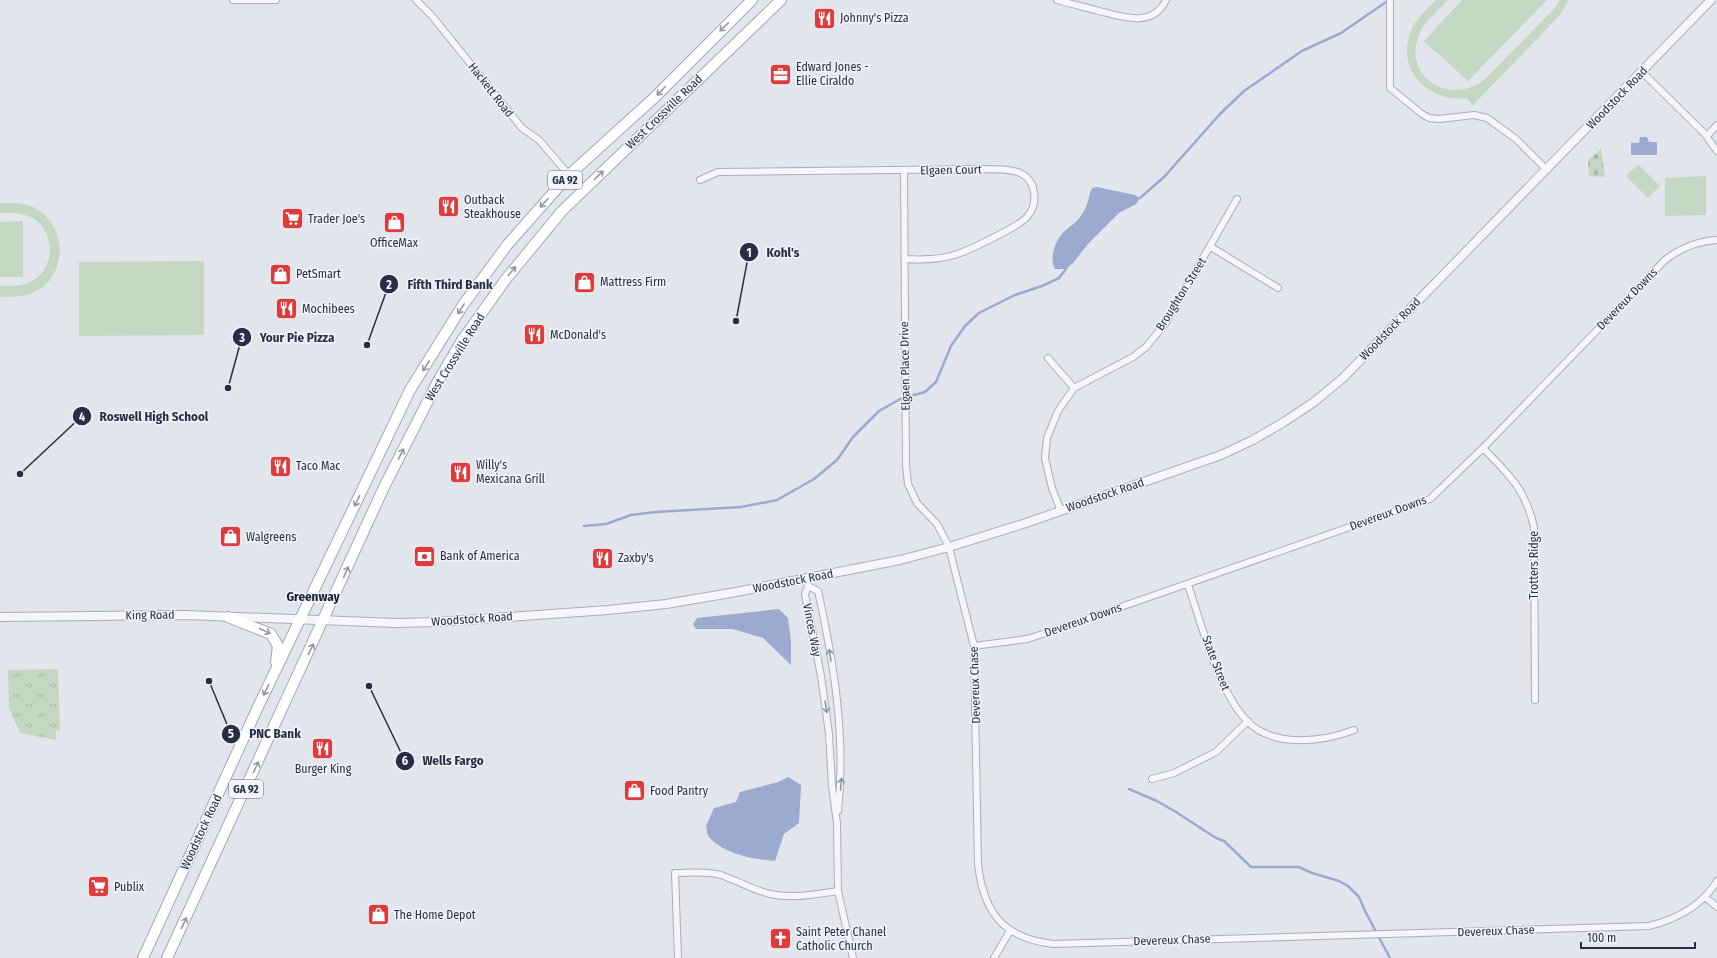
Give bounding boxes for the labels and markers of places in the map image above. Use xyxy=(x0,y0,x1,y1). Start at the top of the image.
restaurant icon: Johnny's Pizza xyxy=(812,5,838,31)
place label: Johnny's Pizza xyxy=(840,11,909,25)
place label: Edward Jones - Ellie Ciraldo xyxy=(796,60,869,88)
office icon: Edward Jones - Ellie Ciraldo xyxy=(767,61,793,87)
place label: Outback Steakhouse xyxy=(464,193,521,221)
restaurant icon: Outback Steakhouse xyxy=(435,194,461,220)
supermarket icon: Trader Joe's xyxy=(279,206,305,232)
shop icon: OfficeMax xyxy=(381,209,407,235)
place label: Trader Joe's xyxy=(308,212,365,226)
place label: OfficeMax xyxy=(370,236,419,250)
callout: Kohl's xyxy=(739,240,808,265)
shop icon: PetSmart xyxy=(268,261,294,287)
place label: PetSmart xyxy=(296,267,341,281)
shop icon: Mattress Firm xyxy=(572,269,598,295)
callout: Fifth Third Bank xyxy=(379,272,500,297)
place label: Mattress Firm xyxy=(600,275,666,289)
restaurant icon: Mochibees xyxy=(273,296,299,322)
place label: Mochibees xyxy=(302,302,355,316)
restaurant icon: McDonald's xyxy=(521,322,547,348)
callout: Your Pie Pizza xyxy=(232,325,342,350)
place label: McDonald's xyxy=(550,328,606,342)
callout: Roswell High School xyxy=(72,404,217,429)
restaurant icon: Taco Mac xyxy=(267,453,293,479)
place label: Willy's Mexicana Grill xyxy=(476,458,545,486)
place label: Taco Mac xyxy=(296,459,340,473)
restaurant icon: Willy's Mexicana Grill xyxy=(448,459,474,485)
shop icon: Walgreens xyxy=(217,524,243,550)
place label: Walgreens xyxy=(246,530,296,544)
bank icon: Bank of America xyxy=(411,543,437,569)
restaurant icon: Zaxby's xyxy=(590,545,616,571)
place label: Bank of America xyxy=(440,549,520,563)
place label: Zaxby's xyxy=(618,551,654,565)
callout: PNC Bank xyxy=(221,721,309,746)
restaurant icon: Burger King xyxy=(310,735,336,761)
callout: Wells Fargo xyxy=(395,748,492,773)
place label: Burger King xyxy=(295,762,352,776)
shop icon: Food Pantry xyxy=(621,778,647,804)
place label: Food Pantry xyxy=(650,784,709,798)
supermarket icon: Publix xyxy=(86,874,112,900)
place label: Publix xyxy=(114,880,145,894)
shop icon: The Home Depot xyxy=(366,902,392,928)
place label: The Home Depot xyxy=(394,908,476,922)
place label: Saint Peter Chanel Catholic Church xyxy=(796,925,886,953)
church icon: Saint Peter Chanel Catholic Church xyxy=(767,926,793,952)

